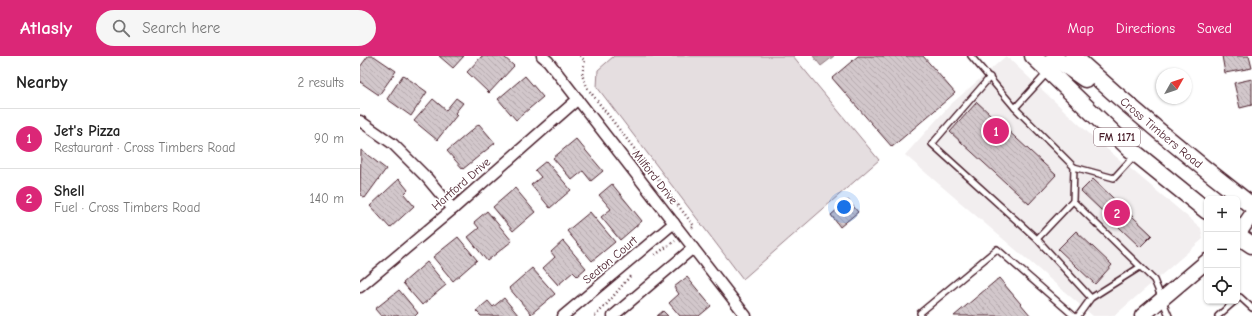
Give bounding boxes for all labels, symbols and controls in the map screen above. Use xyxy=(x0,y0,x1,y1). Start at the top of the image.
search box xyxy=(96,10,376,46)
text: Atlasly xyxy=(20,17,72,39)
icon: search xyxy=(110,17,132,39)
text: Search here xyxy=(142,19,220,37)
text: Map xyxy=(1067,20,1094,37)
text: Directions xyxy=(1116,20,1175,37)
text: Saved xyxy=(1197,20,1232,37)
north arrow xyxy=(1156,68,1192,104)
text: Nearby xyxy=(16,73,67,92)
text: 2 results xyxy=(297,75,344,90)
street label: Cross Timbers Road xyxy=(1117,94,1205,171)
pin: 1 xyxy=(983,116,1009,146)
text: Jet's Pizza xyxy=(54,122,120,140)
road number: FM 1171 xyxy=(1094,128,1140,146)
text: 1 xyxy=(26,131,32,146)
text: 90 m xyxy=(314,131,344,146)
text: Restaurant · Cross Timbers Road xyxy=(54,140,236,155)
street label: Milford Drive xyxy=(629,147,681,207)
street label: Hartford Drive xyxy=(429,155,493,213)
text: Shell xyxy=(54,182,85,200)
text: 2 xyxy=(26,191,32,206)
text: 140 m xyxy=(310,191,344,206)
map controls xyxy=(1204,196,1240,304)
button: + xyxy=(1204,196,1240,232)
your location xyxy=(834,197,854,217)
pin: 2 xyxy=(1104,198,1130,228)
text: Fuel · Cross Timbers Road xyxy=(54,200,200,215)
button: − xyxy=(1204,232,1240,268)
street label: Seaton Court xyxy=(580,233,641,287)
button: locate xyxy=(1204,268,1240,304)

